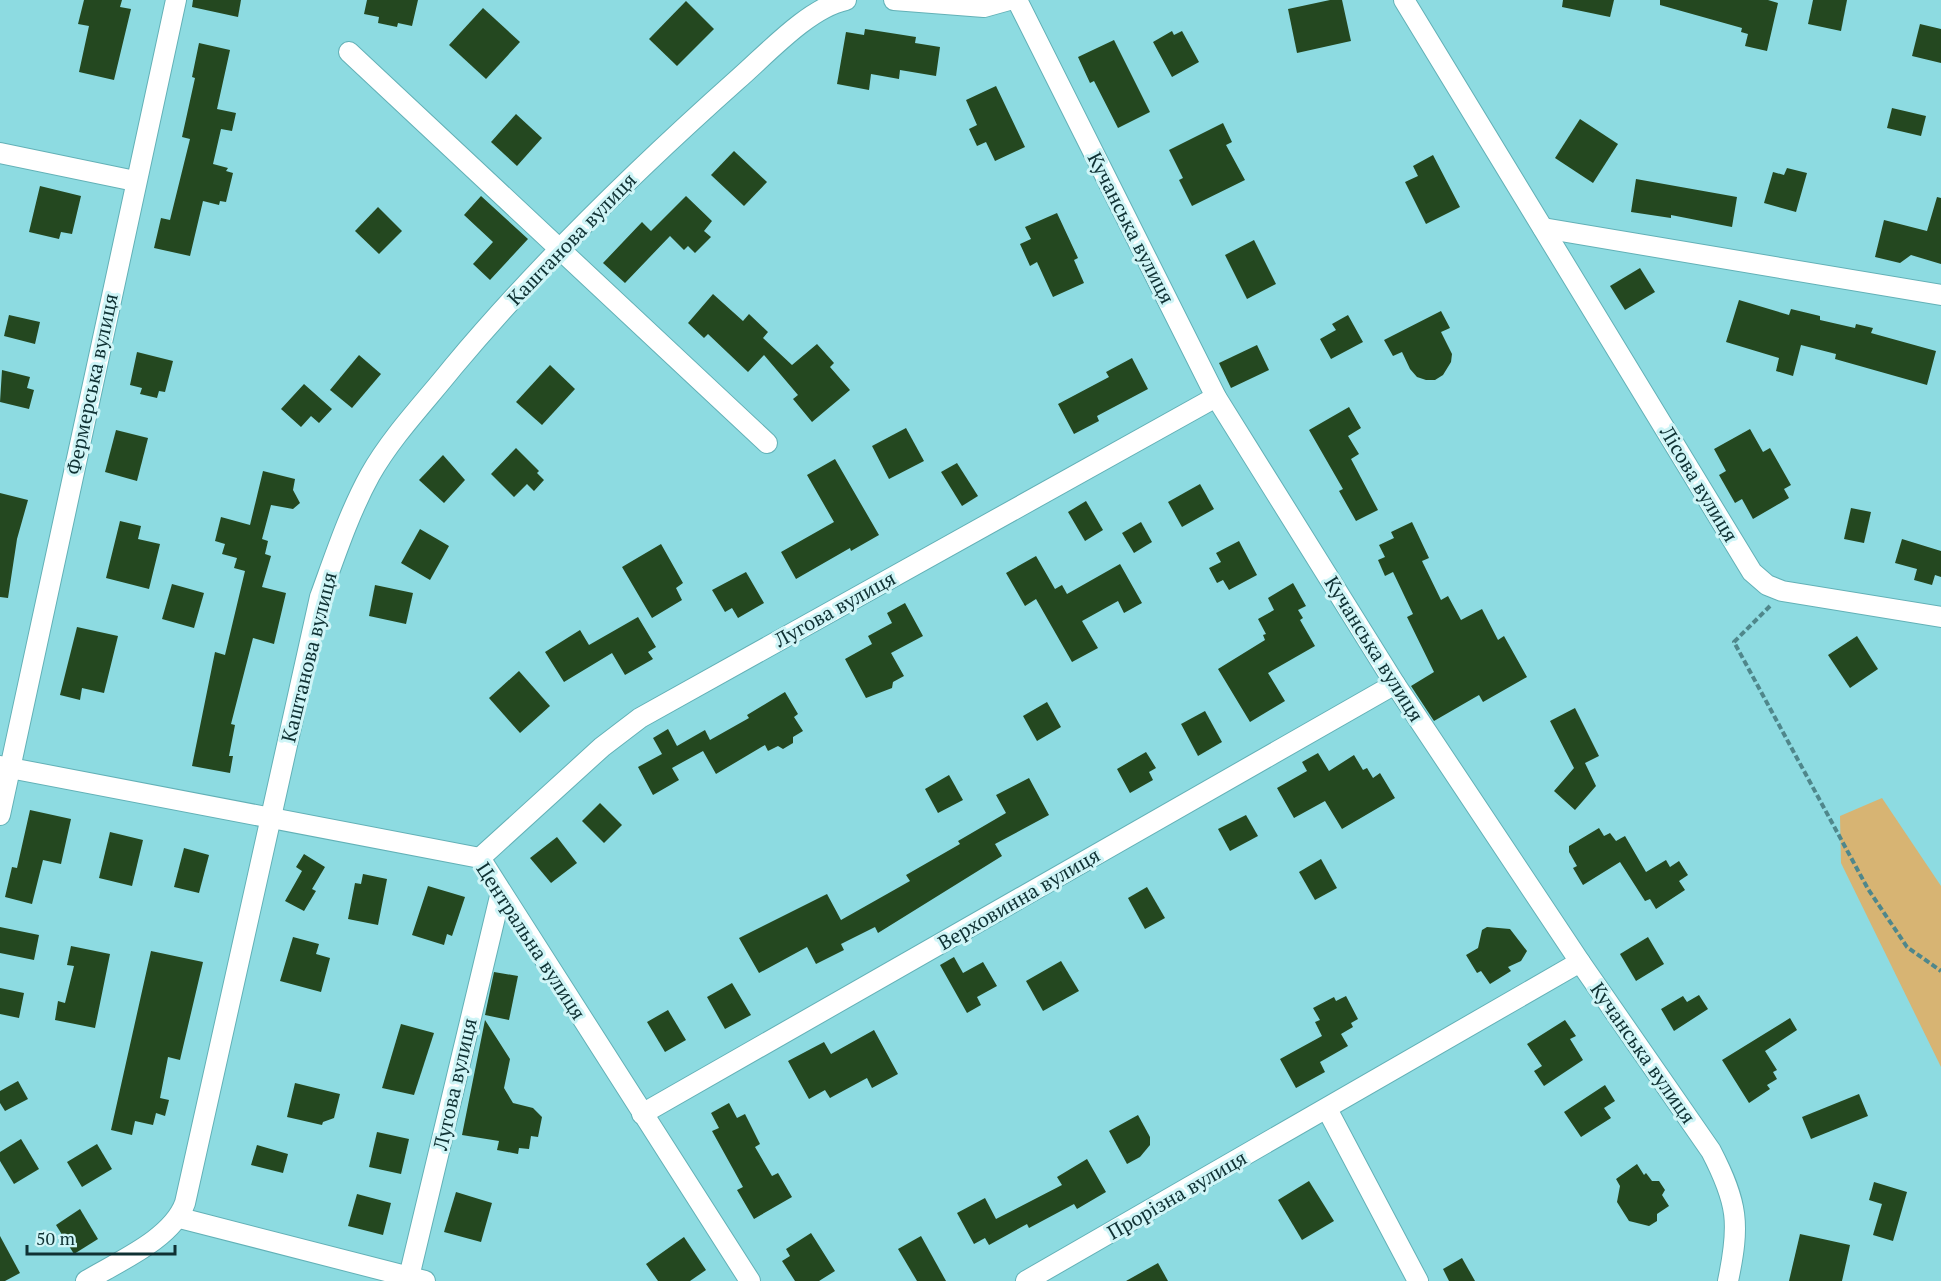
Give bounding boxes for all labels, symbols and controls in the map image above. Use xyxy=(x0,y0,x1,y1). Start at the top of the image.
street label: Кучанська вулиця xyxy=(1082,147,1181,308)
street label: Каштанова вулиця xyxy=(501,166,642,311)
street label: Фермерська вулиця xyxy=(59,291,124,477)
street label: Лісова вулиця xyxy=(1654,420,1745,547)
street label: Лугова вулиця xyxy=(768,564,900,653)
street label: Каштанова вулиця xyxy=(274,569,343,745)
street label: Кучанська вулиця xyxy=(1319,571,1430,727)
street label: Верховинна вулиця xyxy=(933,841,1105,956)
street label: Центральна вулиця xyxy=(470,857,592,1025)
street label: Кучанська вулиця xyxy=(1585,977,1702,1129)
street label: Лугова вулиця xyxy=(426,1015,483,1153)
street label: Прорізна вулиця xyxy=(1102,1144,1251,1245)
scale bar xyxy=(27,1218,176,1256)
text: 50 m xyxy=(36,1226,76,1250)

